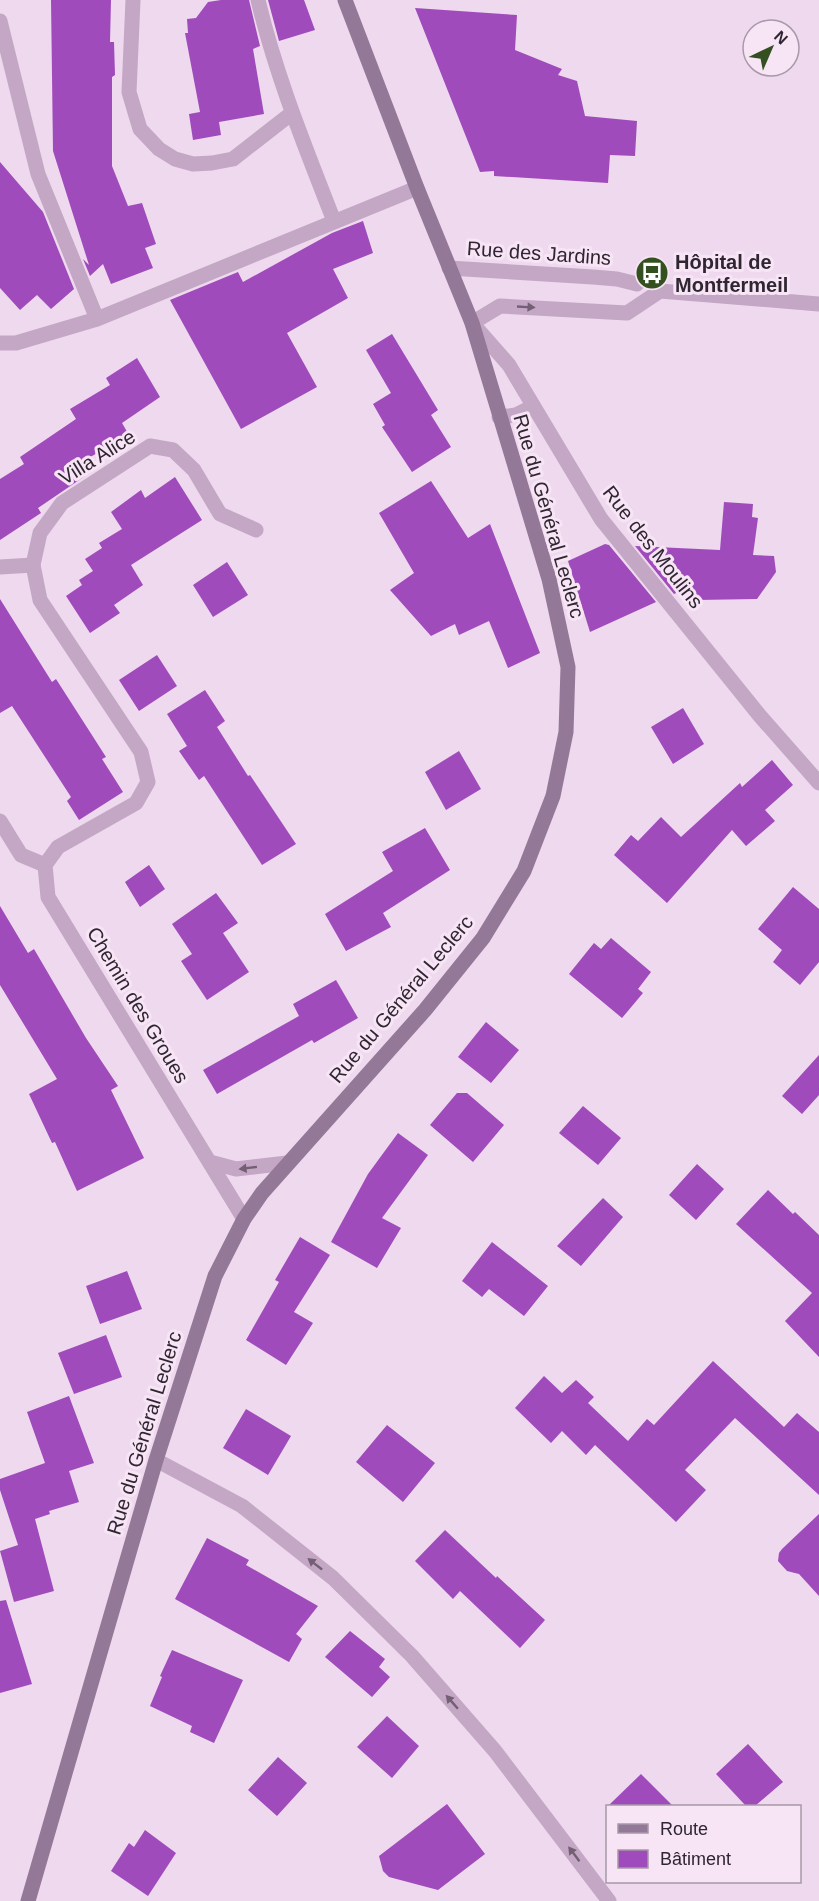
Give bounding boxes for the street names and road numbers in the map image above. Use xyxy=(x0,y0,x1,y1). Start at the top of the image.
street label: Rue des Jardins xyxy=(466,237,612,269)
street label: Rue du Général Leclerc xyxy=(509,411,589,621)
street label: Villa Alice xyxy=(55,425,139,489)
street label: Rue des Moulins xyxy=(598,482,708,612)
street label: Rue du Général Leclerc xyxy=(325,911,477,1087)
street label: Chemin des Groues xyxy=(83,923,193,1087)
street label: Rue du Général Leclerc xyxy=(103,1329,185,1537)

